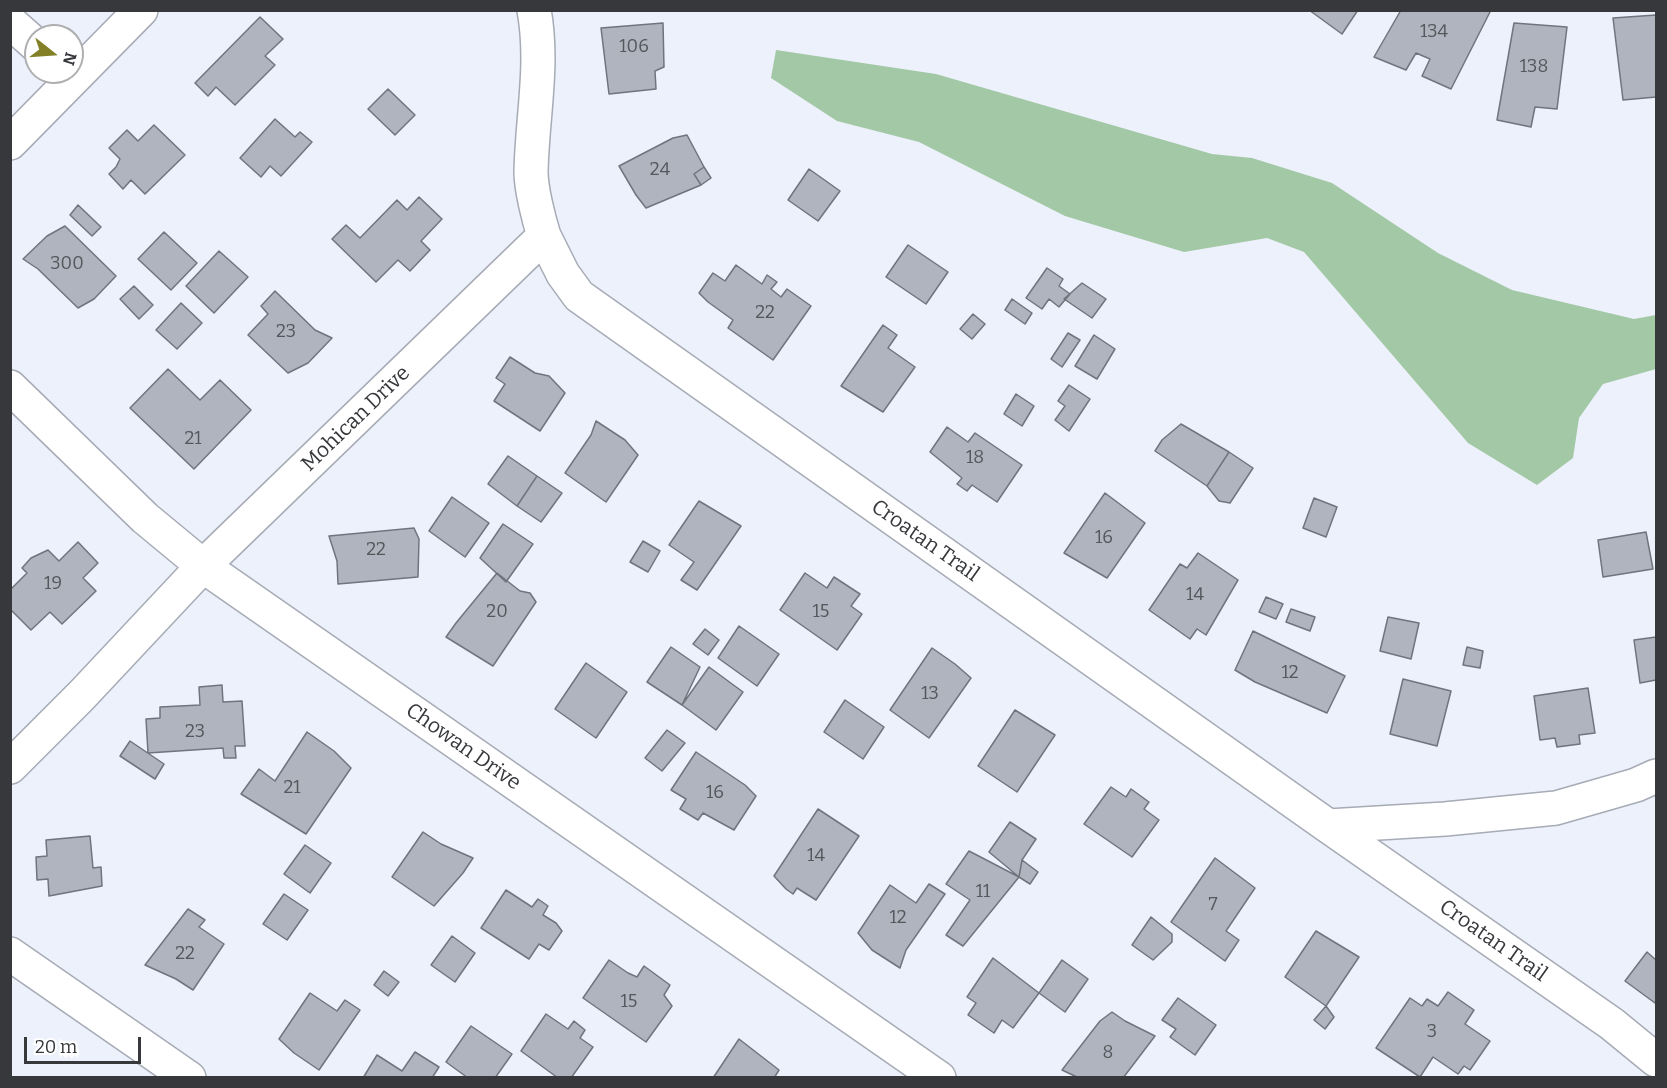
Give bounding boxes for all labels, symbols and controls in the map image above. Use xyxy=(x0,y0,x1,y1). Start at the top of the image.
house number: 134 xyxy=(1420,21,1448,43)
north arrow xyxy=(24,24,84,84)
house number: 106 xyxy=(619,36,649,58)
text: N xyxy=(59,50,81,68)
house number: 138 xyxy=(1520,56,1548,78)
house number: 24 xyxy=(650,159,670,181)
house number: 300 xyxy=(50,253,84,275)
house number: 22 xyxy=(755,302,775,324)
house number: 23 xyxy=(276,321,296,343)
street label: Mohican Drive xyxy=(297,361,415,477)
house number: 21 xyxy=(184,428,202,450)
house number: 18 xyxy=(966,447,984,469)
street label: Croatan Trail xyxy=(866,495,984,587)
house number: 16 xyxy=(1095,527,1113,549)
house number: 22 xyxy=(366,539,386,561)
house number: 19 xyxy=(44,573,62,595)
house number: 14 xyxy=(1186,584,1204,606)
house number: 20 xyxy=(486,601,508,623)
house number: 15 xyxy=(813,601,829,623)
house number: 12 xyxy=(1281,662,1299,684)
house number: 13 xyxy=(921,683,939,705)
street label: Chowan Drive xyxy=(401,698,525,796)
house number: 23 xyxy=(185,721,205,743)
house number: 21 xyxy=(283,777,301,799)
house number: 16 xyxy=(706,782,724,804)
house number: 14 xyxy=(807,845,825,867)
house number: 11 xyxy=(976,881,990,903)
house number: 7 xyxy=(1208,894,1218,916)
street label: Croatan Trail xyxy=(1434,895,1552,987)
house number: 12 xyxy=(889,907,907,929)
house number: 22 xyxy=(175,943,195,965)
house number: 15 xyxy=(621,991,637,1013)
house number: 3 xyxy=(1427,1021,1437,1043)
scale bar xyxy=(27,1025,144,1063)
text: 20 m xyxy=(35,1036,77,1058)
house number: 8 xyxy=(1103,1042,1113,1064)

